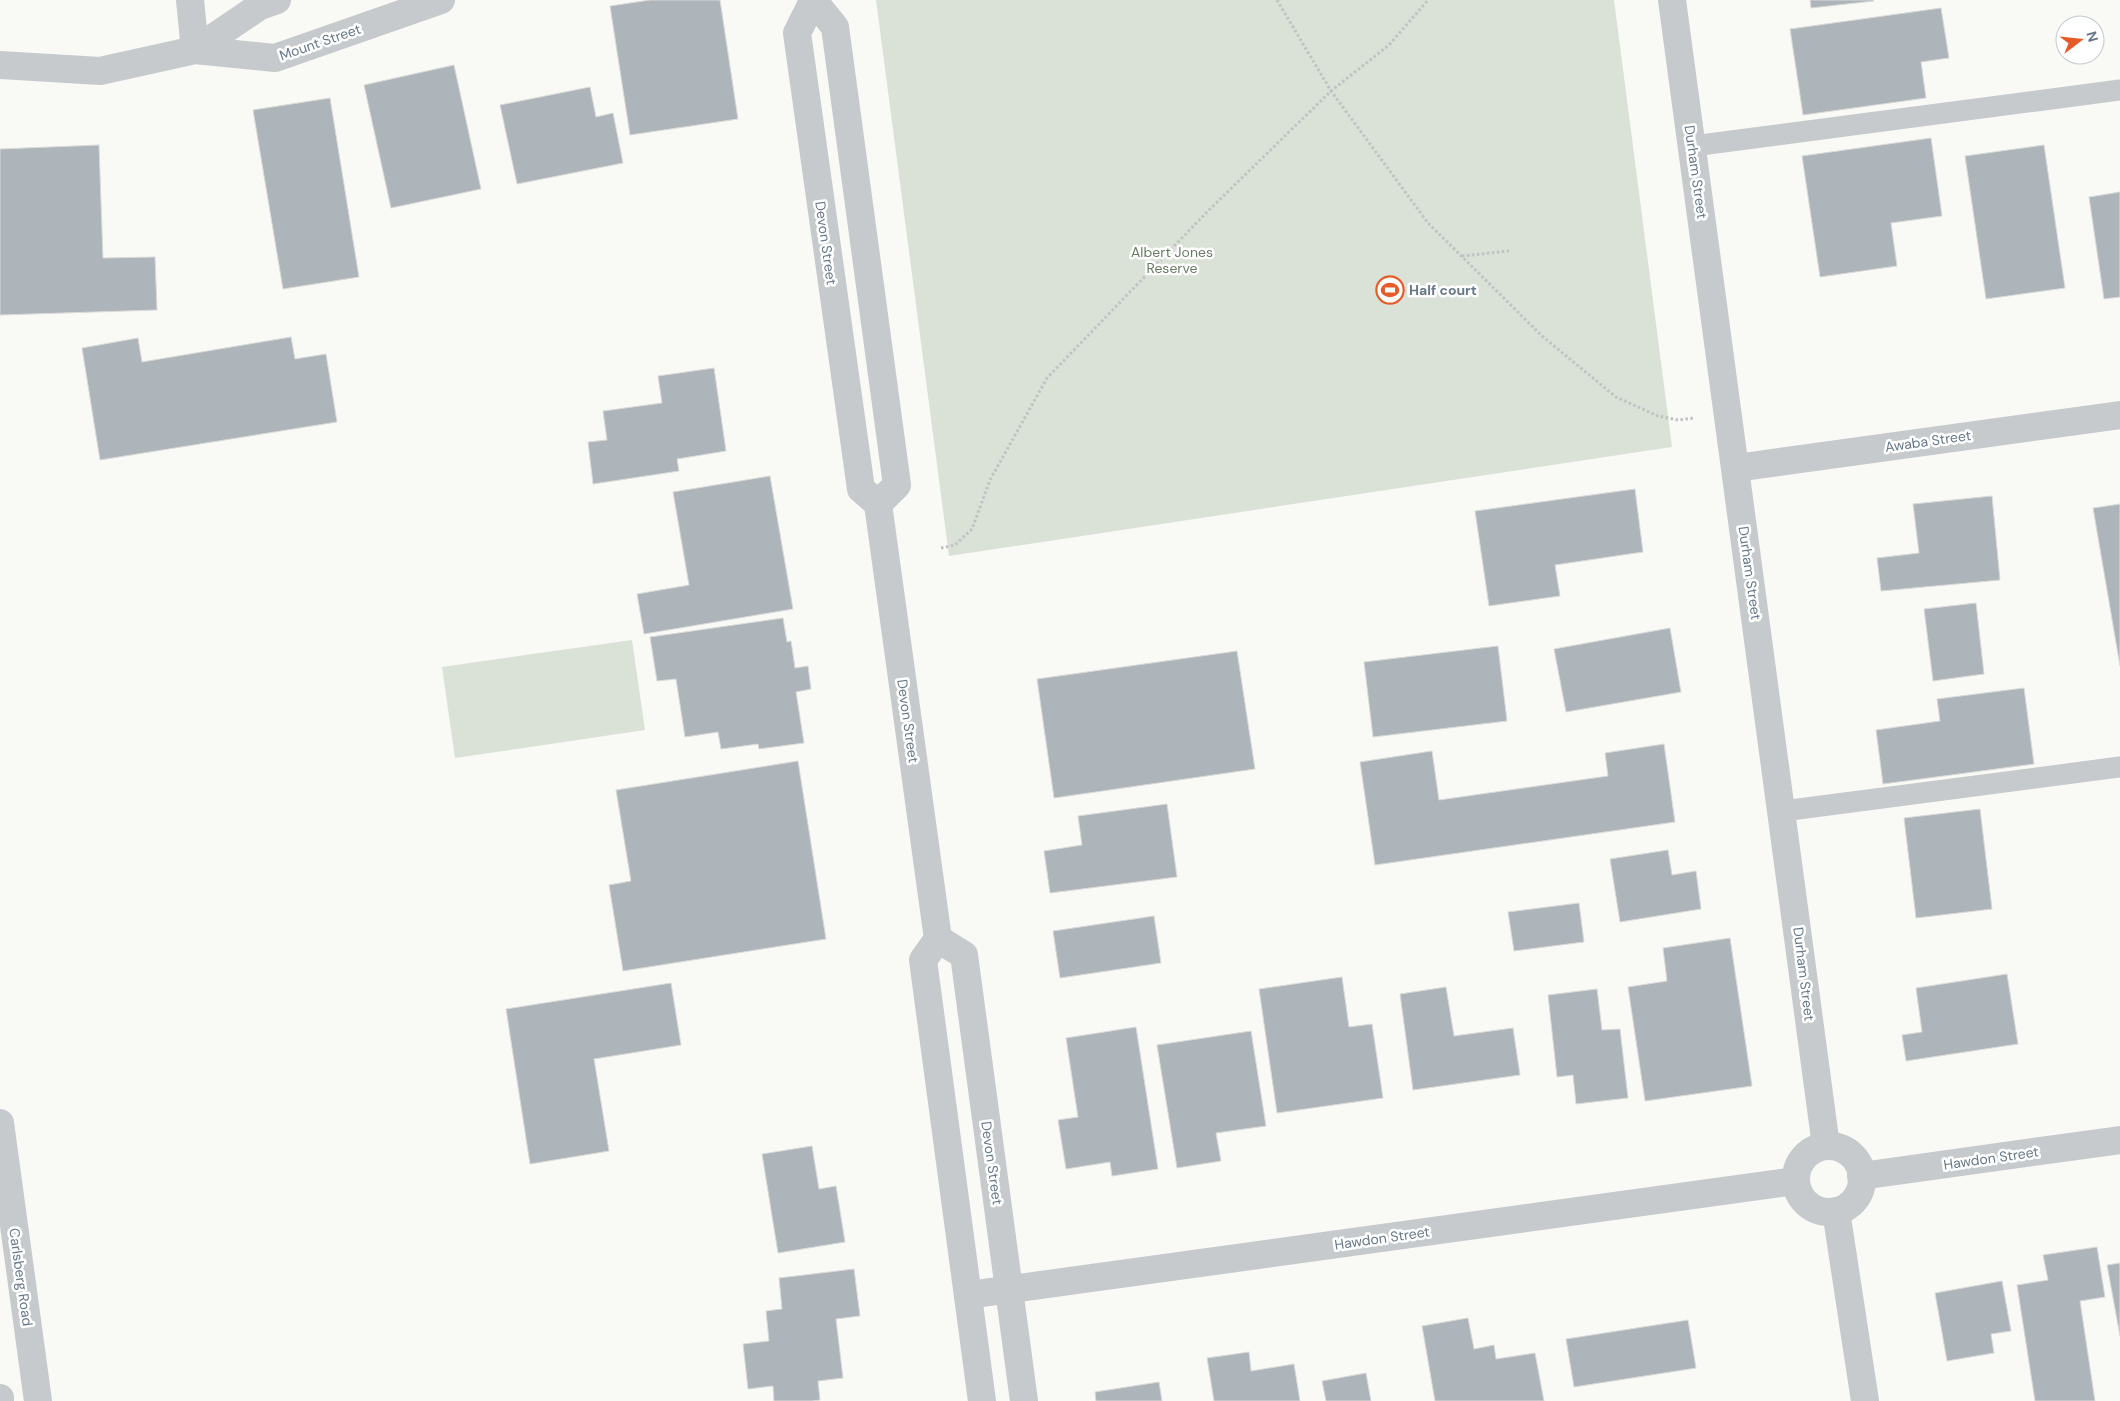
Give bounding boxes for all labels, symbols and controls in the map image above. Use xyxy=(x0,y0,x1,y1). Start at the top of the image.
north arrow xyxy=(2055,15,2105,65)
street label: Mount Street xyxy=(277,20,363,64)
text: N xyxy=(2082,29,2103,44)
street label: Durham Street xyxy=(1681,124,1711,220)
street label: Devon Street xyxy=(811,200,841,286)
park label: Albert Jones Reserve xyxy=(1131,243,1213,277)
sports icon: Half court xyxy=(1375,275,1405,305)
place label: Half court xyxy=(1409,281,1477,299)
street label: Awaba Street xyxy=(1884,426,1972,456)
street label: Durham Street xyxy=(1735,525,1765,621)
street label: Devon Street xyxy=(893,678,923,764)
street label: Durham Street xyxy=(1789,926,1819,1022)
street label: Devon Street xyxy=(977,1120,1007,1206)
street label: Hawdon Street xyxy=(1942,1142,2040,1174)
street label: Hawdon Street xyxy=(1333,1222,1431,1254)
street label: Carlsberg Road xyxy=(5,1227,37,1327)

